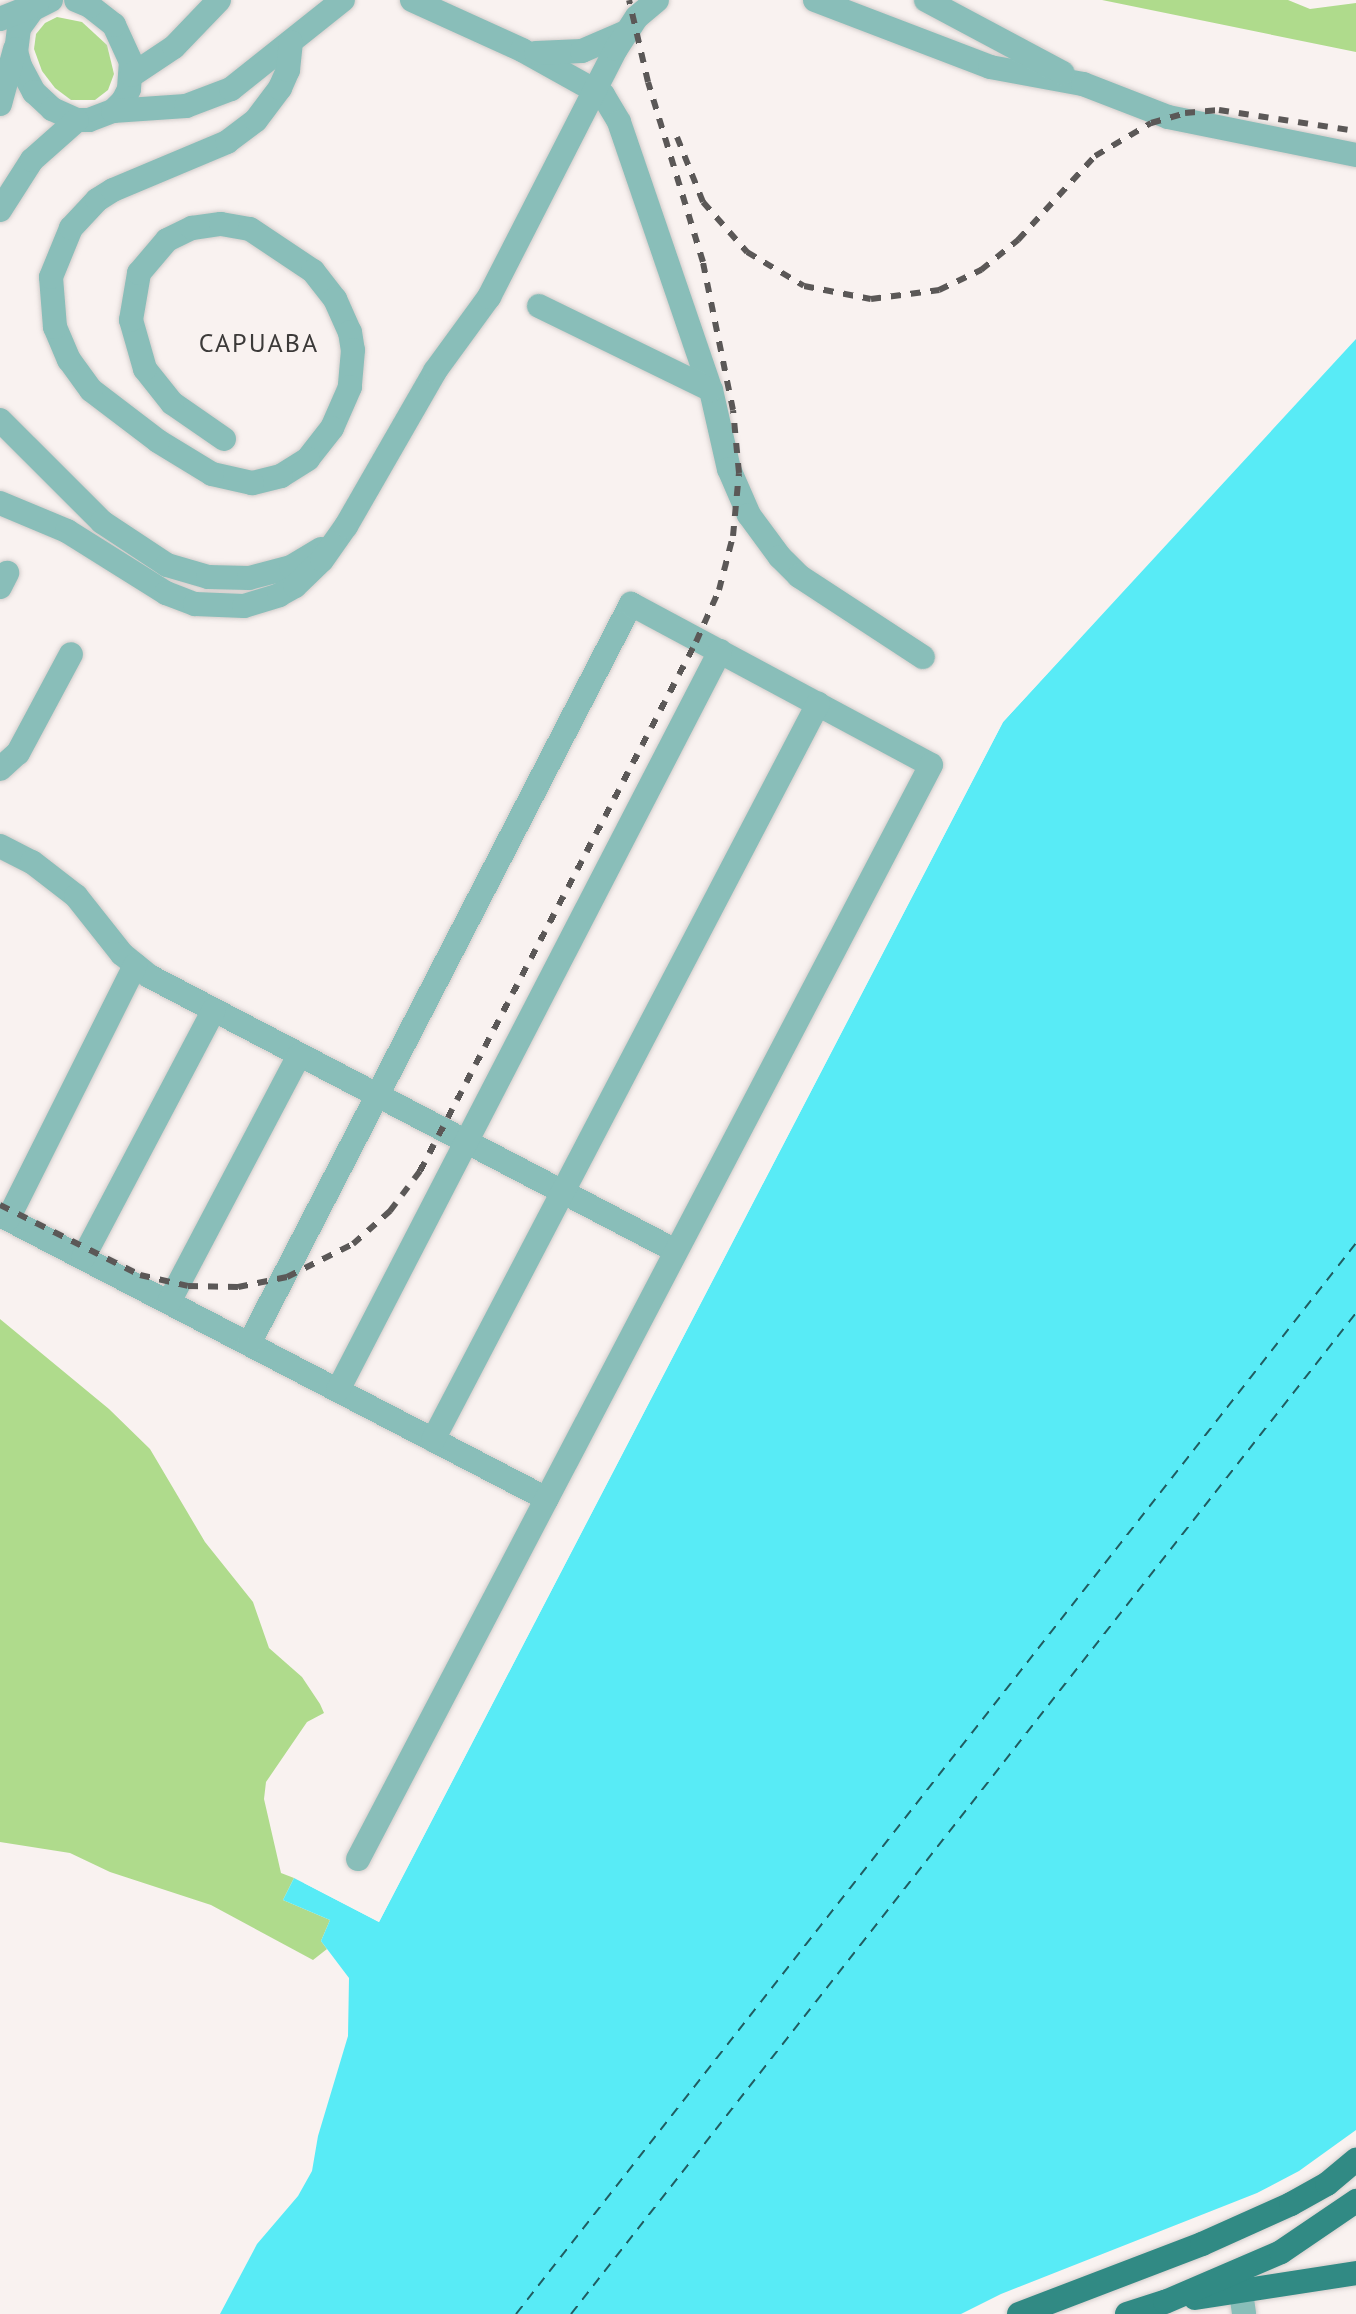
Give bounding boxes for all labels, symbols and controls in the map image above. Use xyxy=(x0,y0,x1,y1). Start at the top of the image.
district label: CAPUABA xyxy=(199,327,319,359)

